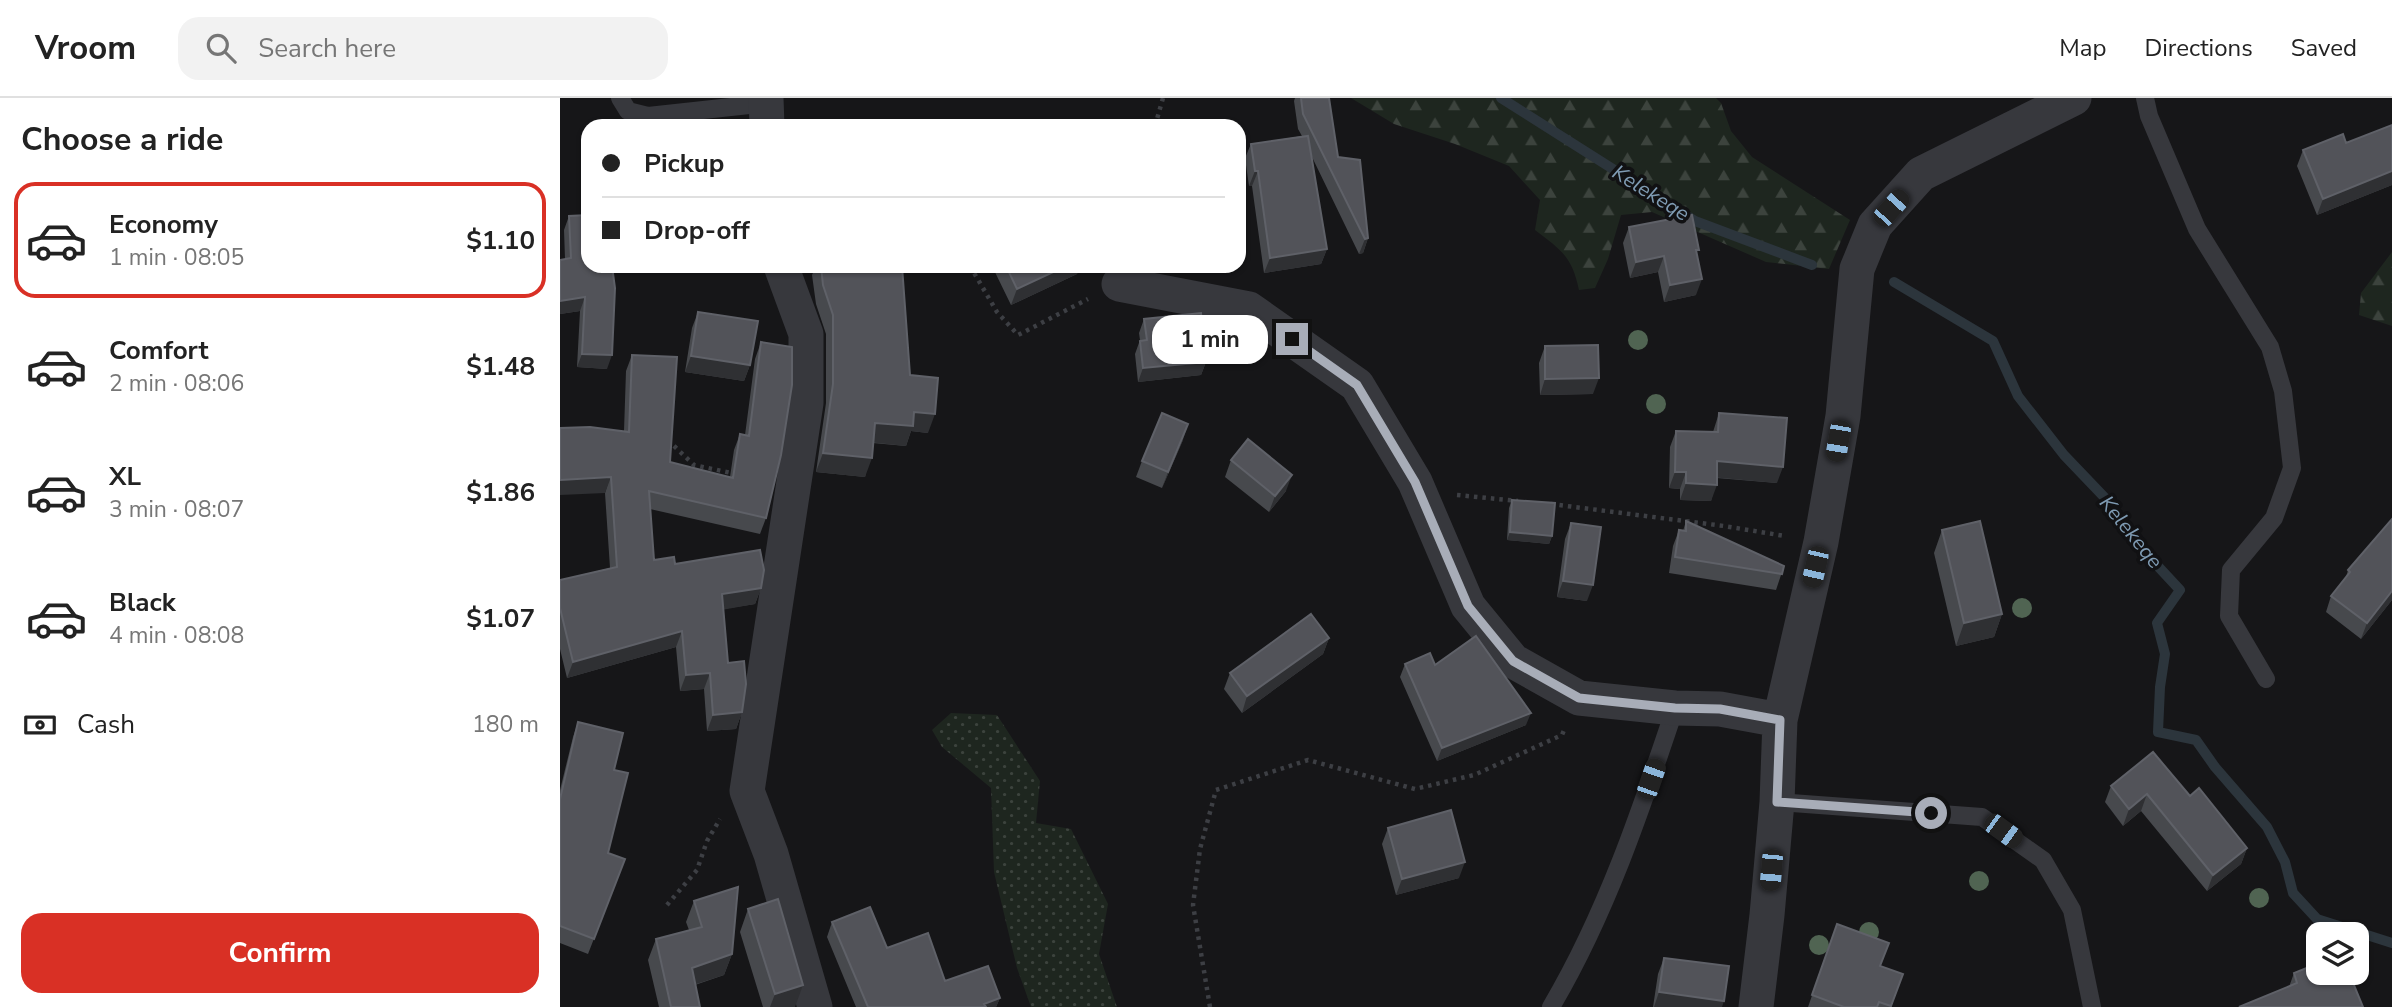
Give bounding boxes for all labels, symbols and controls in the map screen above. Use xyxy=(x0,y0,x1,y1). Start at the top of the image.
search box xyxy=(178,17,668,80)
text: Vroom xyxy=(35,26,136,71)
icon: search xyxy=(202,29,240,67)
text: Search here xyxy=(258,31,396,66)
text: Map xyxy=(2059,32,2106,64)
text: Directions xyxy=(2144,32,2253,64)
text: Saved xyxy=(2291,32,2357,64)
text: Choose a ride xyxy=(21,118,223,161)
text: Pickup xyxy=(644,146,724,181)
water label: Kelekeqe xyxy=(1607,158,1695,228)
car xyxy=(1870,185,1913,231)
text: Economy xyxy=(109,207,218,242)
icon: car xyxy=(25,209,88,272)
text: Drop-off xyxy=(644,213,750,248)
text: $1.10 xyxy=(466,223,535,258)
text: 1 min · 08:05 xyxy=(109,242,244,273)
callout: 1 min xyxy=(1152,314,1268,364)
route end xyxy=(1276,323,1308,355)
text: 1 min xyxy=(1180,324,1240,355)
text: Comfort xyxy=(109,333,209,368)
icon: car xyxy=(25,335,88,398)
text: $1.48 xyxy=(466,349,535,384)
text: 2 min · 08:06 xyxy=(109,368,244,399)
car xyxy=(1825,418,1852,464)
text: XL xyxy=(109,459,141,494)
icon: car xyxy=(25,461,88,524)
text: $1.86 xyxy=(466,475,535,510)
water label: Kelekeqe xyxy=(2093,490,2169,574)
text: 3 min · 08:07 xyxy=(109,494,244,525)
car xyxy=(1801,544,1830,590)
text: Black xyxy=(109,585,176,620)
icon: car xyxy=(25,587,88,650)
text: $1.07 xyxy=(466,601,535,636)
text: 4 min · 08:08 xyxy=(109,620,244,651)
icon: cash xyxy=(21,706,59,744)
text: Cash xyxy=(77,707,135,742)
text: 180 m xyxy=(472,709,539,740)
car xyxy=(1635,756,1668,802)
route start xyxy=(1915,797,1947,829)
car xyxy=(1980,810,2027,852)
car xyxy=(1759,848,1784,892)
button: Confirm xyxy=(21,913,539,993)
map controls xyxy=(2306,922,2369,985)
button: layers xyxy=(2306,922,2369,985)

